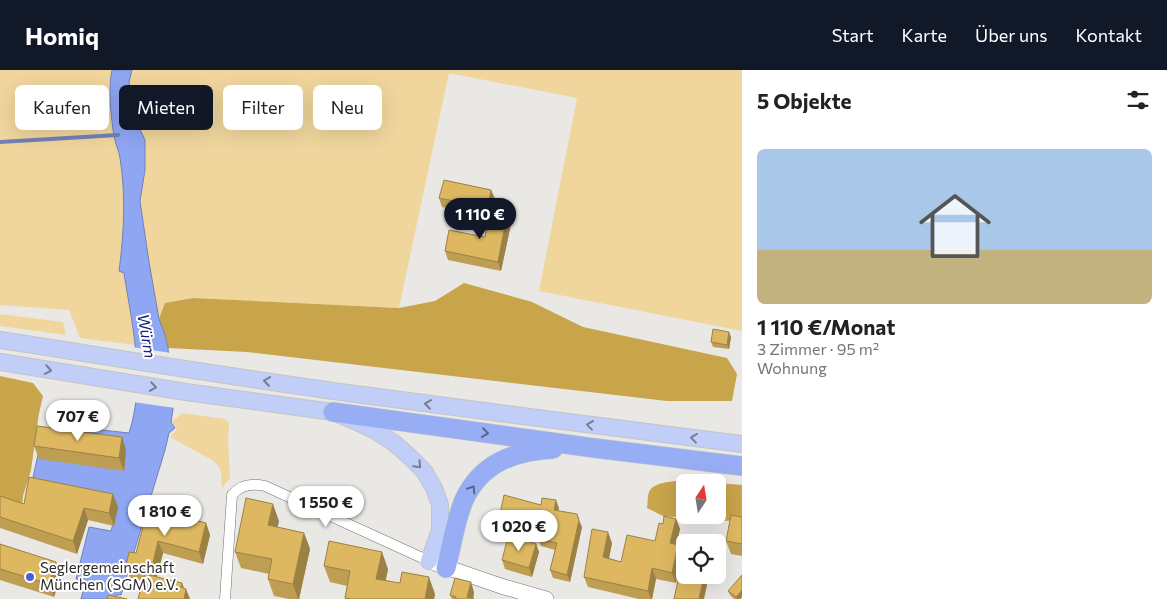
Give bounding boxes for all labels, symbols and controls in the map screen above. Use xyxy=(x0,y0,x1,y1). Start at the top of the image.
text: Homiq xyxy=(25,21,99,50)
text: Start xyxy=(832,24,874,46)
text: Karte xyxy=(902,24,947,46)
text: Über uns xyxy=(975,24,1048,46)
text: Kontakt xyxy=(1076,24,1142,46)
chip: Kaufen xyxy=(15,85,109,130)
chip: Mieten xyxy=(119,85,213,130)
chip: Filter xyxy=(223,85,303,130)
chip: Neu xyxy=(313,85,382,130)
icon: filters xyxy=(1124,86,1152,114)
text: 5 Objekte xyxy=(757,88,852,113)
icon: home xyxy=(910,181,1000,271)
pin: 1 110 € xyxy=(434,198,526,240)
text: 1 110 € xyxy=(455,204,505,223)
water label: Würm xyxy=(134,312,161,360)
text: 1 110 €/Monat xyxy=(757,314,895,339)
text: 3 Zimmer · 95 m² xyxy=(757,339,879,358)
text: Wohnung xyxy=(757,358,827,377)
one-way arrow xyxy=(44,364,52,374)
one-way arrow xyxy=(263,376,271,387)
one-way arrow xyxy=(149,381,157,392)
one-way arrow xyxy=(424,399,433,409)
pin: 707 € xyxy=(43,400,113,442)
text: 707 € xyxy=(57,406,99,425)
one-way arrow xyxy=(585,420,593,431)
one-way arrow xyxy=(481,427,489,438)
one-way arrow xyxy=(689,433,697,444)
one-way arrow xyxy=(412,459,421,468)
north arrow xyxy=(676,474,726,524)
map controls xyxy=(676,474,726,584)
one-way arrow xyxy=(465,485,475,494)
pin: 1 550 € xyxy=(280,486,372,528)
text: 1 550 € xyxy=(299,492,353,511)
pin: 1 810 € xyxy=(119,494,211,537)
text: 1 810 € xyxy=(139,501,191,520)
pin: 1 020 € xyxy=(473,510,565,552)
text: 1 020 € xyxy=(492,516,546,535)
button: locate xyxy=(676,534,726,584)
place label: Seglergemeinschaft München (SGM) e.V. xyxy=(40,558,179,593)
marker: Seglergemeinschaft München (SGM) e.V. xyxy=(24,571,36,583)

